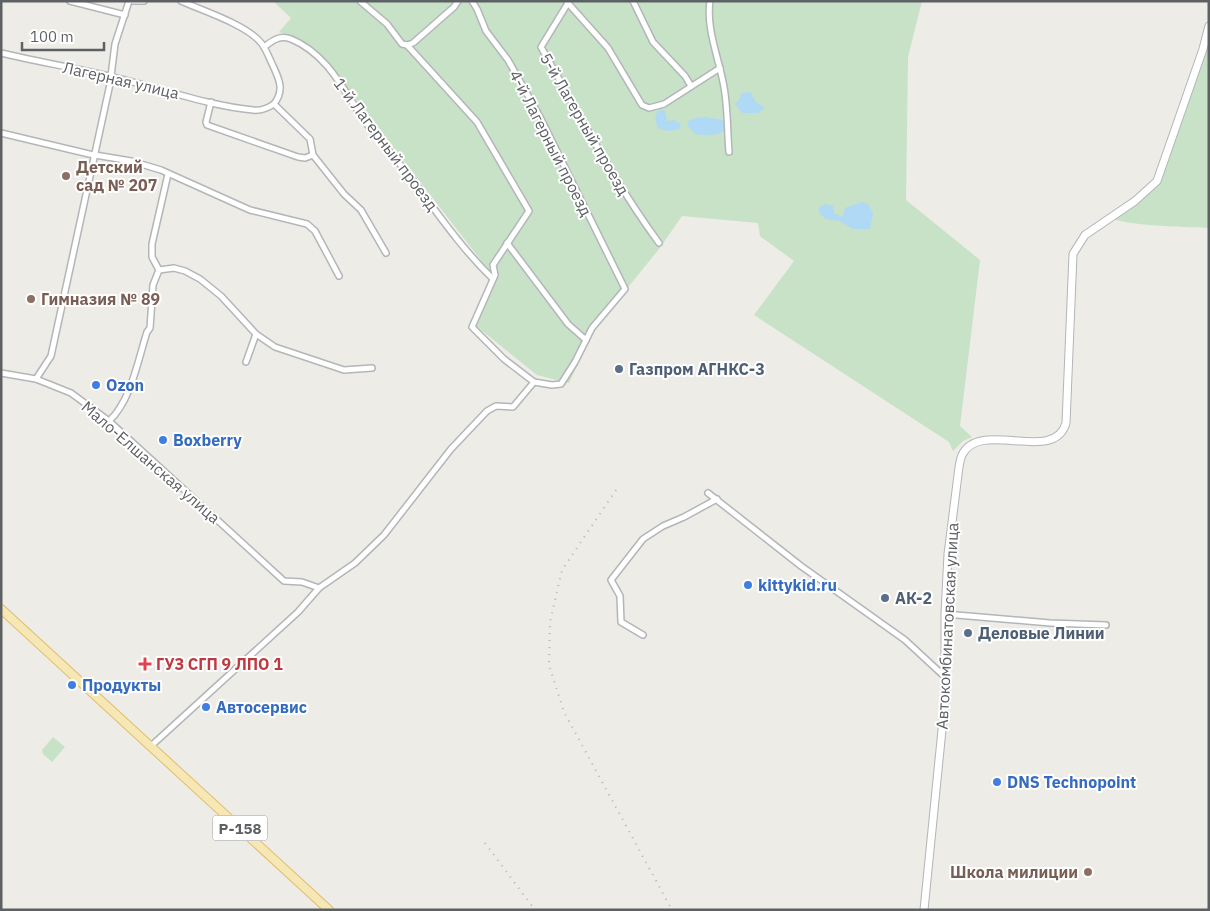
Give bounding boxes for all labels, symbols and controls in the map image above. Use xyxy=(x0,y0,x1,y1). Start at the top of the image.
scale bar xyxy=(22,20,105,52)
text: 100 m xyxy=(30,27,74,46)
street label: 5-й Лагерный проезд xyxy=(536,49,634,199)
street label: Лагерная улица xyxy=(61,57,182,103)
street label: 4-й Лагерный проезд xyxy=(505,67,597,220)
street label: 1-й Лагерный проезд xyxy=(329,74,443,215)
place label: Детский сад № 207 xyxy=(76,157,157,195)
marker: Детский сад № 207 xyxy=(60,170,72,182)
place label: Гимназия № 89 xyxy=(41,289,160,309)
marker: Гимназия № 89 xyxy=(25,293,37,305)
place label: Газпром АГНКС-3 xyxy=(629,359,765,379)
marker: Газпром АГНКС-3 xyxy=(613,363,625,375)
place label: Ozon xyxy=(106,375,144,395)
marker: Ozon xyxy=(90,379,102,391)
street label: Мало-Елшанская улица xyxy=(78,396,225,528)
place label: Boxberry xyxy=(173,430,242,450)
marker: Boxberry xyxy=(157,434,169,446)
street label: Автокомбинатовская улица xyxy=(932,522,962,730)
place label: kittykid.ru xyxy=(758,575,837,595)
marker: kittykid.ru xyxy=(742,579,754,591)
place label: АК-2 xyxy=(895,588,932,608)
marker: АК-2 xyxy=(879,592,891,604)
place label: Деловые Линии xyxy=(978,623,1105,643)
marker: Деловые Линии xyxy=(962,627,974,639)
place label: ГУЗ СГП 9 ЛПО 1 xyxy=(156,654,283,674)
marker: ГУЗ СГП 9 ЛПО 1 xyxy=(138,657,152,671)
place label: Продукты xyxy=(82,675,161,695)
marker: Продукты xyxy=(66,679,78,691)
place label: Автосервис xyxy=(216,697,307,717)
marker: Автосервис xyxy=(200,701,212,713)
place label: DNS Technopoint xyxy=(1007,772,1136,792)
marker: DNS Technopoint xyxy=(991,776,1003,788)
road number: Р-158 xyxy=(212,816,268,840)
place label: Школа милиции xyxy=(950,862,1078,882)
marker: Школа милиции xyxy=(1082,866,1094,878)

